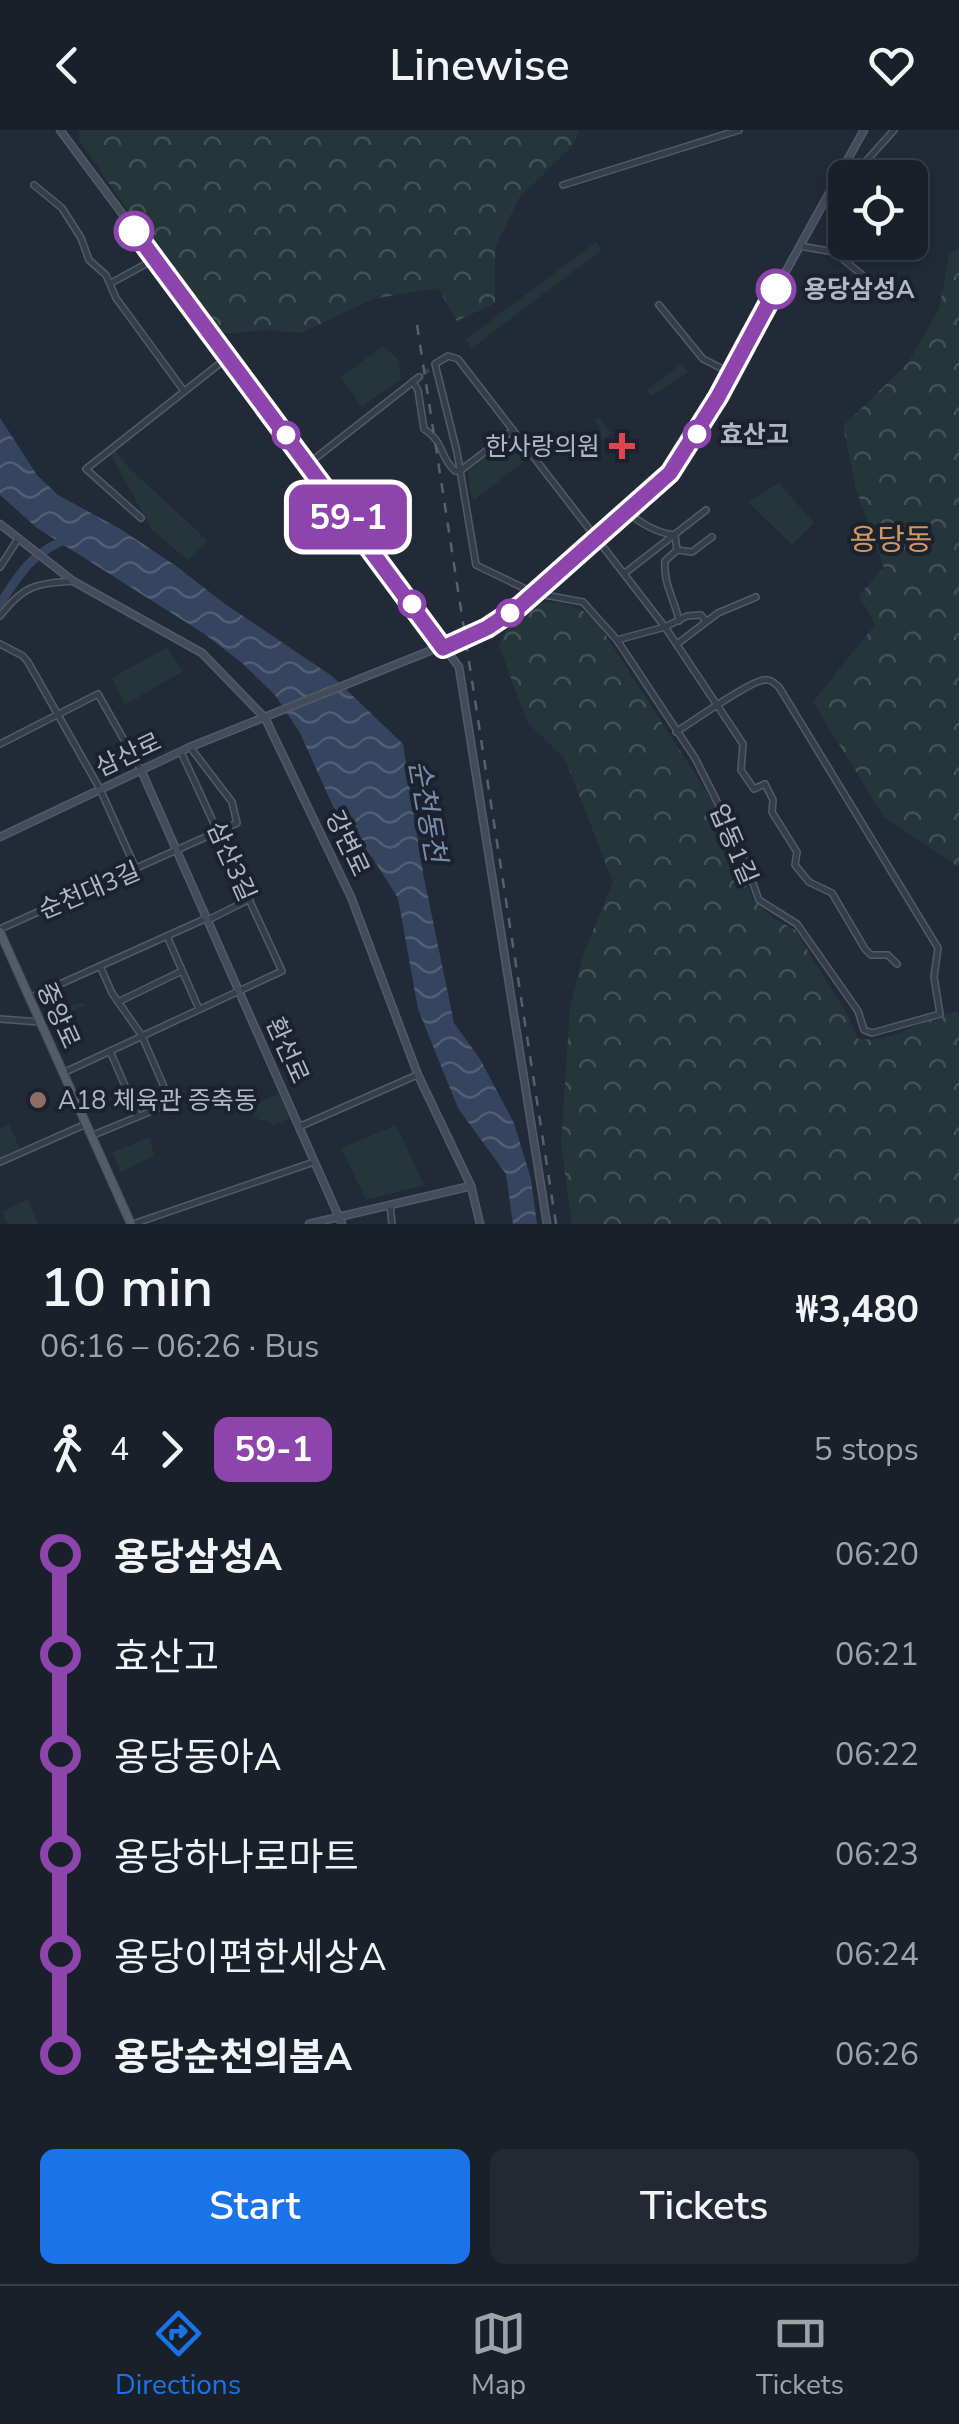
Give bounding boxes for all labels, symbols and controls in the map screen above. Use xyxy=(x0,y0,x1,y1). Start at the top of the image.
text: Linewise xyxy=(389,35,570,96)
icon: back xyxy=(40,38,95,93)
icon: heart xyxy=(864,38,919,93)
map controls xyxy=(828,160,928,260)
button: locate xyxy=(828,160,928,260)
unlabelled marker xyxy=(115,212,153,250)
marker: 용당삼성A xyxy=(757,270,795,308)
place label: 용당삼성A xyxy=(804,273,915,307)
place label: 효산고 xyxy=(720,418,789,452)
marker: 효산고 xyxy=(684,421,710,447)
unlabelled marker xyxy=(273,422,299,448)
place label: 한사랑의원 xyxy=(485,430,600,464)
marker: 한사랑의원 xyxy=(609,433,635,459)
line badge: 59-1 xyxy=(278,484,418,550)
text: 59-1 xyxy=(309,494,387,541)
district label: 용당동 xyxy=(850,520,932,561)
unlabelled marker xyxy=(399,591,425,617)
unlabelled marker xyxy=(497,600,523,626)
street label: 삼산로 xyxy=(90,725,167,785)
water label: 순천동천 xyxy=(399,757,455,868)
street label: 업동1길 xyxy=(701,799,765,890)
street label: 강변로 xyxy=(317,805,377,882)
street label: 삼산3길 xyxy=(198,816,264,907)
street label: 순천대3길 xyxy=(33,854,145,927)
street label: 중앙로 xyxy=(29,977,88,1054)
street label: 환선로 xyxy=(258,1012,317,1089)
place label: A18 체육관 증축동 xyxy=(58,1084,257,1118)
marker: A18 체육관 증축동 xyxy=(27,1089,49,1111)
text: 10 min xyxy=(40,1250,213,1325)
text: ₩3,480 xyxy=(796,1284,919,1335)
text: 06:16 – 06:26 · Bus xyxy=(40,1325,319,1368)
icon: walk xyxy=(40,1422,95,1477)
icon: forward xyxy=(144,1422,199,1477)
text: 59-1 xyxy=(234,1426,312,1473)
text: 4 xyxy=(110,1428,129,1471)
text: 5 stops xyxy=(813,1428,919,1471)
text: 용당삼성A xyxy=(114,1532,282,1583)
text: 06:20 xyxy=(835,1533,919,1576)
text: 효산고 xyxy=(114,1632,219,1683)
text: 06:21 xyxy=(835,1633,919,1676)
text: 용당동아A xyxy=(114,1732,282,1783)
text: 06:22 xyxy=(835,1733,919,1776)
text: 용당하나로마트 xyxy=(114,1832,359,1883)
text: 06:23 xyxy=(835,1833,919,1876)
text: 용당이편한세상A xyxy=(114,1932,386,1983)
text: 06:24 xyxy=(835,1933,919,1976)
text: 용당순천의봄A xyxy=(114,2032,352,2083)
text: 06:26 xyxy=(835,2033,919,2076)
button: Start xyxy=(40,2149,470,2264)
button: Tickets xyxy=(490,2149,919,2264)
tab: Directions xyxy=(115,2306,241,2404)
tab: Map xyxy=(471,2306,526,2404)
tab: Tickets xyxy=(756,2306,844,2404)

